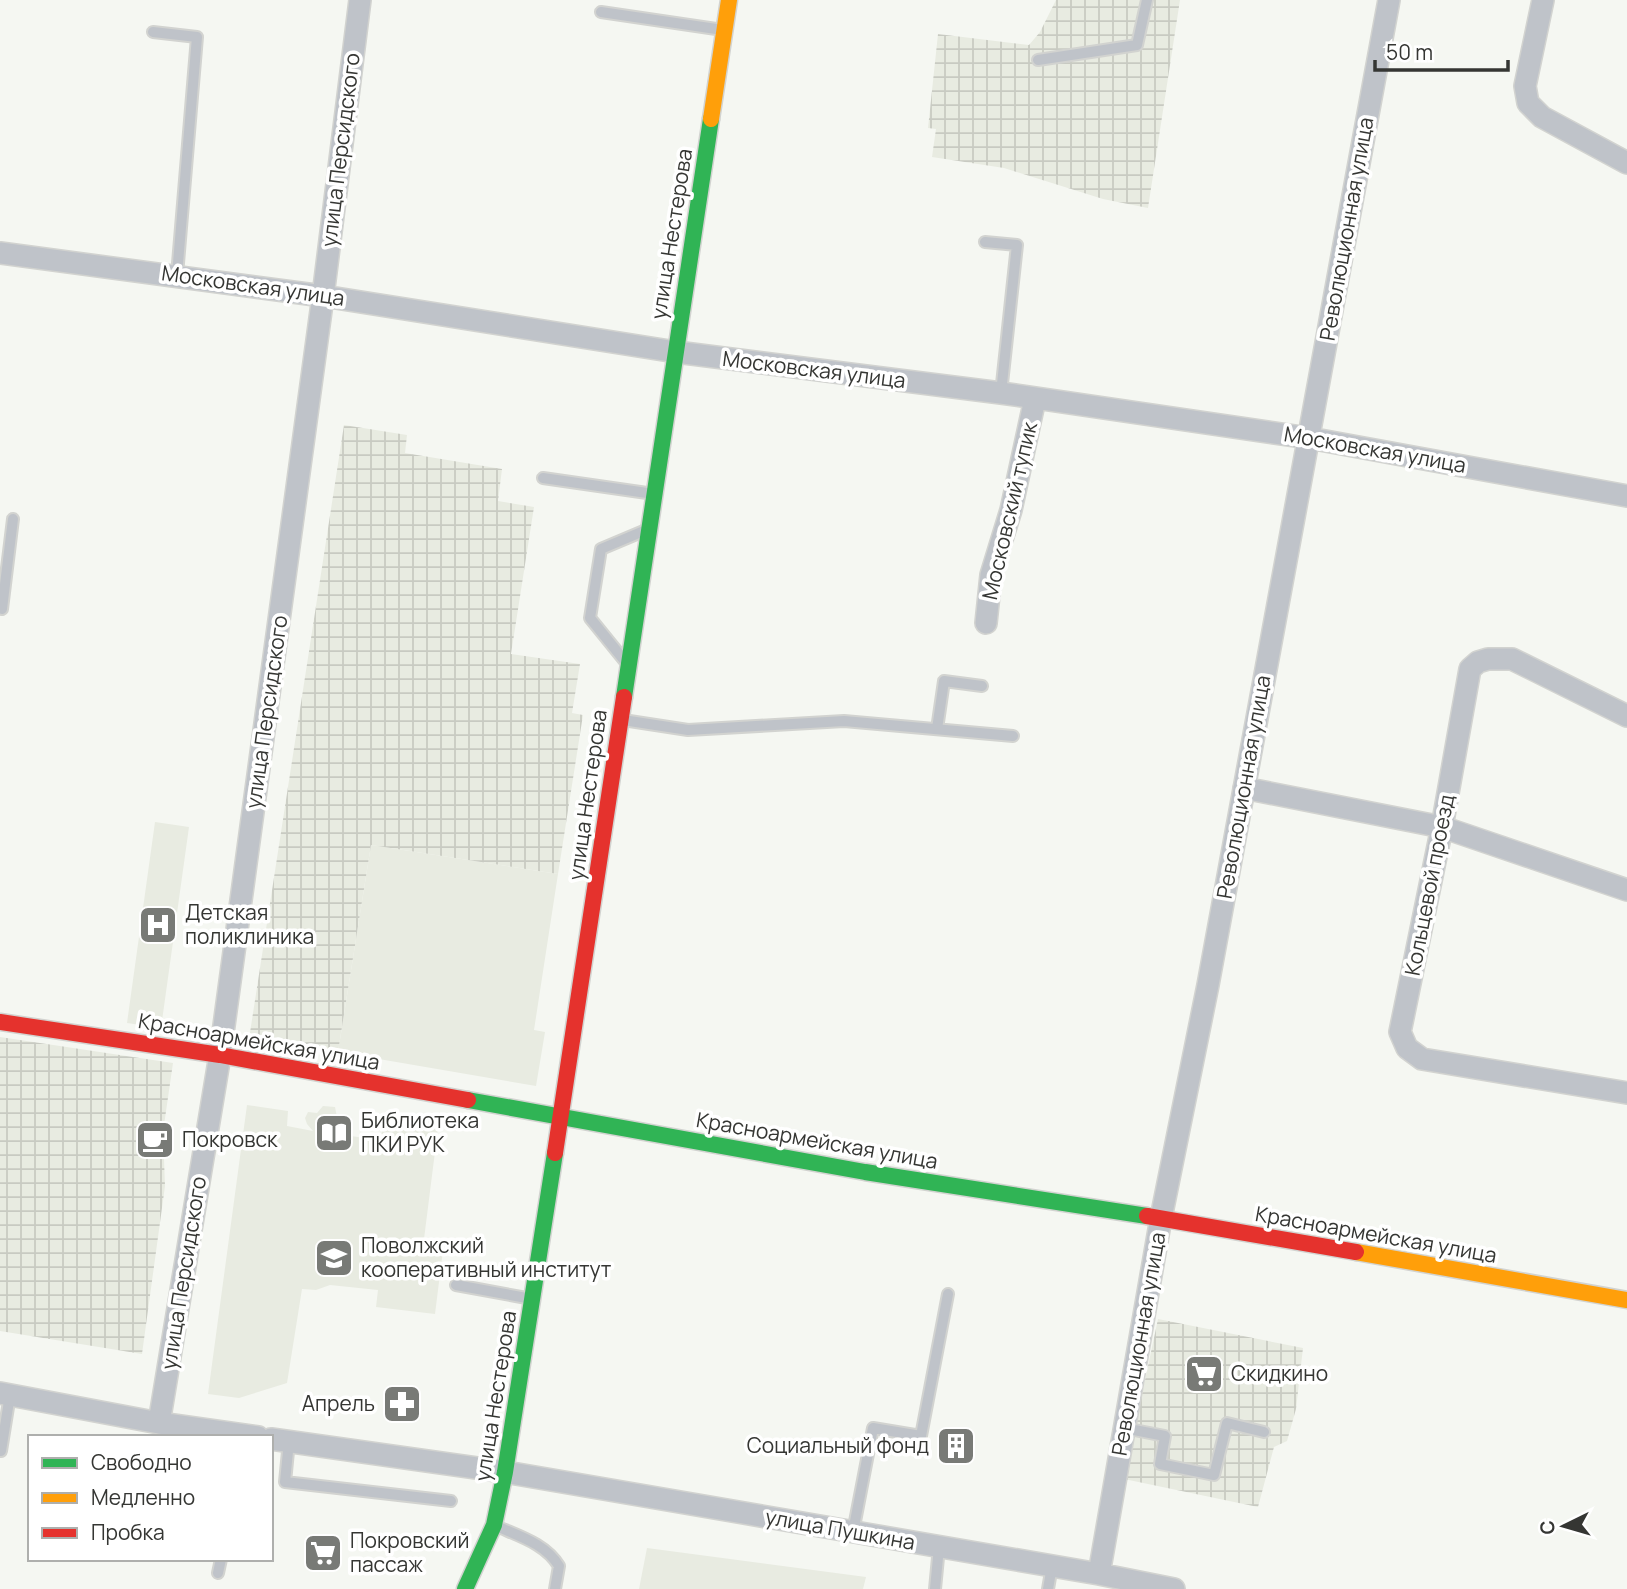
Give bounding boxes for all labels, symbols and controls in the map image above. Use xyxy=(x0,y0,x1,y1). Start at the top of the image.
scale bar xyxy=(1375,28,1508,72)
text: 50 m xyxy=(1386,38,1433,66)
street label: улица Персидского xyxy=(314,51,366,248)
street label: Революционная улица xyxy=(1313,115,1379,343)
street label: улица Нестерова xyxy=(644,147,698,321)
street label: Московская улица xyxy=(160,258,346,312)
street label: Московская улица xyxy=(721,344,907,394)
street label: Московский тупик xyxy=(975,419,1043,602)
street label: Московская улица xyxy=(1282,419,1468,479)
street label: улица Персидского xyxy=(239,613,293,810)
street label: Революционная улица xyxy=(1210,673,1276,901)
street label: улица Нестерова xyxy=(561,708,613,882)
street label: Кольцевой проезд xyxy=(1398,792,1460,978)
place label: Детская поликлиника xyxy=(185,898,314,950)
hospital icon: Детская поликлиника xyxy=(137,904,179,946)
street label: Красноармейская улица xyxy=(136,1006,382,1076)
street label: Красноармейская улица xyxy=(694,1105,940,1175)
place label: Библиотека ПКИ РУК xyxy=(361,1106,479,1158)
library icon: Библиотека ПКИ РУК xyxy=(313,1112,355,1154)
cafe icon: Покровск xyxy=(134,1119,176,1161)
place label: Покровск xyxy=(182,1125,278,1153)
street label: улица Персидского xyxy=(154,1174,212,1371)
street label: Красноармейская улица xyxy=(1253,1199,1499,1269)
street label: Революционная улица xyxy=(1105,1230,1171,1458)
place label: Поволжский кооперативный институт xyxy=(361,1231,612,1283)
school or university icon: Поволжский кооперативный институт xyxy=(313,1237,355,1279)
street label: улица Нестерова xyxy=(468,1309,522,1483)
supermarket icon: Скидкино xyxy=(1183,1353,1225,1395)
place label: Скидкино xyxy=(1231,1359,1328,1387)
pharmacy icon: Апрель xyxy=(381,1383,423,1425)
place label: Апрель xyxy=(302,1389,375,1417)
building icon: Социальный фонд xyxy=(935,1425,977,1467)
place label: Социальный фонд xyxy=(747,1431,929,1459)
legend xyxy=(28,1435,273,1561)
text: Свободно xyxy=(91,1448,192,1476)
text: Медленно xyxy=(91,1483,195,1511)
north arrow xyxy=(1529,1491,1599,1561)
street label: улица Пушкина xyxy=(763,1502,917,1556)
text: Пробка xyxy=(91,1518,165,1546)
text: С xyxy=(1534,1519,1561,1536)
place label: Покровский пассаж xyxy=(350,1526,469,1578)
supermarket icon: Покровский пассаж xyxy=(302,1532,344,1574)

